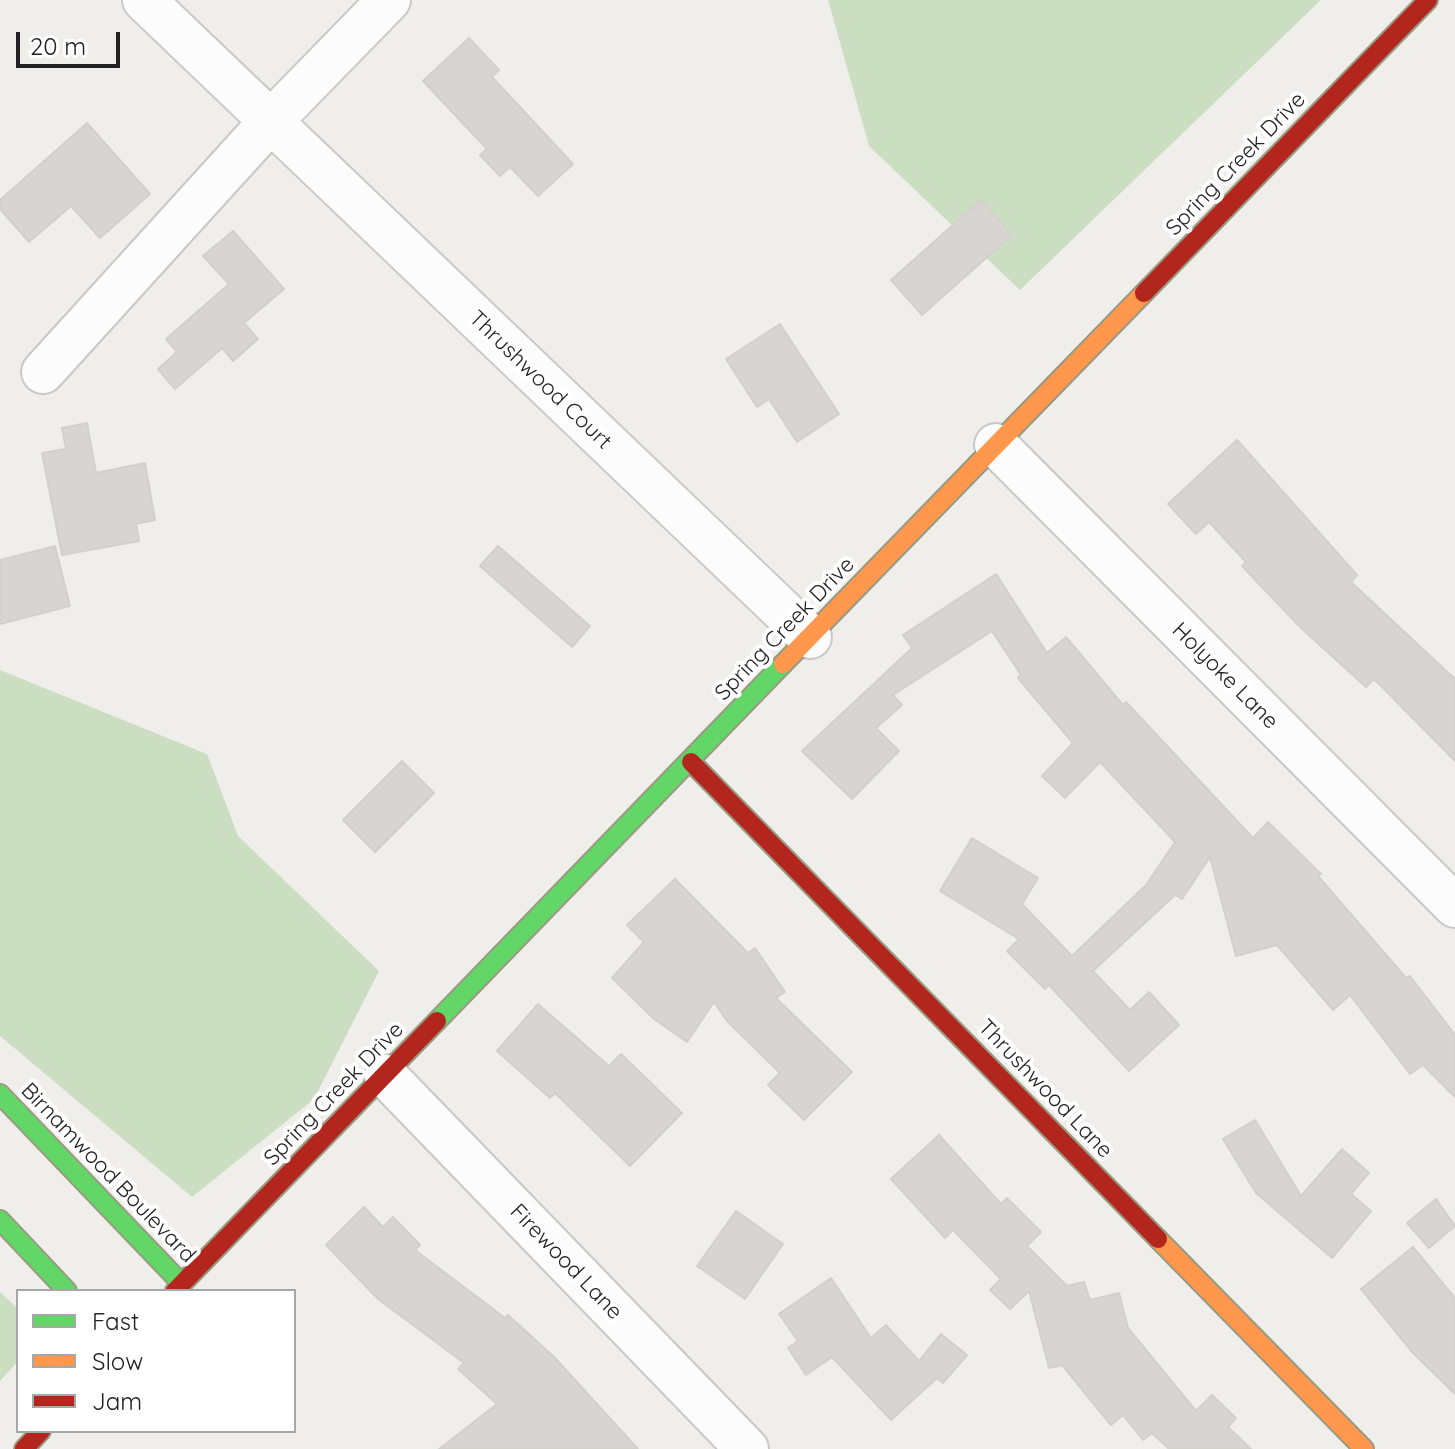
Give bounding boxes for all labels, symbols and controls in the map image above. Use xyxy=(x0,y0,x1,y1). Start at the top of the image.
scale bar xyxy=(20,16,124,66)
text: 20 m xyxy=(30,31,86,61)
street label: Spring Creek Drive xyxy=(1161,87,1311,241)
street label: Thrushwood Court xyxy=(463,305,617,455)
street label: Spring Creek Drive xyxy=(710,552,860,706)
street label: Holyoke Lane xyxy=(1166,617,1284,735)
street label: Thrushwood Lane xyxy=(972,1014,1118,1164)
street label: Spring Creek Drive xyxy=(259,1017,409,1171)
street label: Birnamwood Boulevard xyxy=(15,1078,201,1268)
street label: Firewood Lane xyxy=(504,1199,628,1325)
legend xyxy=(16,1289,296,1433)
text: Fast xyxy=(92,1306,139,1336)
text: Slow xyxy=(92,1346,143,1376)
text: Jam xyxy=(92,1386,142,1416)

